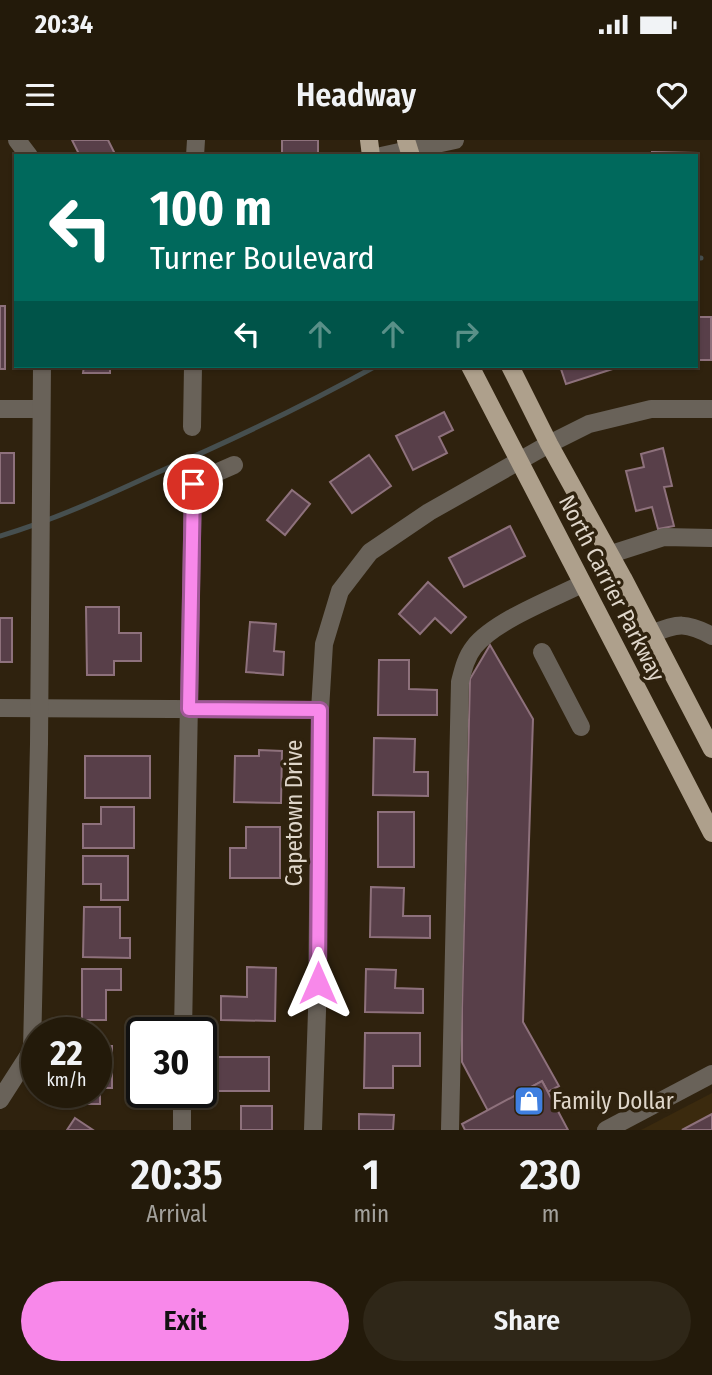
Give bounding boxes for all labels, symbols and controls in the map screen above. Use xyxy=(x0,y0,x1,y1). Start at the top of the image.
text: 20:34 xyxy=(35,9,93,40)
icon: menu xyxy=(21,76,59,114)
text: Headway xyxy=(296,76,416,114)
icon: heart xyxy=(653,76,691,114)
text: 100 m xyxy=(150,179,272,238)
icon: left xyxy=(35,182,126,273)
text: Turner Boulevard xyxy=(150,239,375,277)
icon: left xyxy=(228,315,266,353)
icon: ahead xyxy=(301,315,339,353)
icon: ahead xyxy=(374,315,412,353)
icon: right xyxy=(447,315,485,353)
pin xyxy=(163,454,223,514)
icon: arrive xyxy=(174,465,212,503)
street label: North Carrier Parkway xyxy=(553,490,671,686)
street label: Capetown Drive xyxy=(280,740,308,886)
position arrow xyxy=(281,946,355,1020)
speed limit sign: 30 xyxy=(126,1017,217,1108)
text: 22 xyxy=(50,1032,83,1074)
text: km/h xyxy=(46,1069,87,1091)
shop icon: Family Dollar xyxy=(512,1084,546,1118)
place label: Family Dollar xyxy=(552,1087,674,1115)
text: 20:35 xyxy=(131,1150,223,1200)
text: 1 xyxy=(362,1150,380,1200)
text: 230 xyxy=(520,1150,581,1200)
text: Arrival xyxy=(146,1200,207,1228)
text: min xyxy=(353,1200,389,1228)
text: m xyxy=(542,1200,559,1228)
button: Exit xyxy=(21,1281,349,1361)
button: Share xyxy=(363,1281,691,1361)

